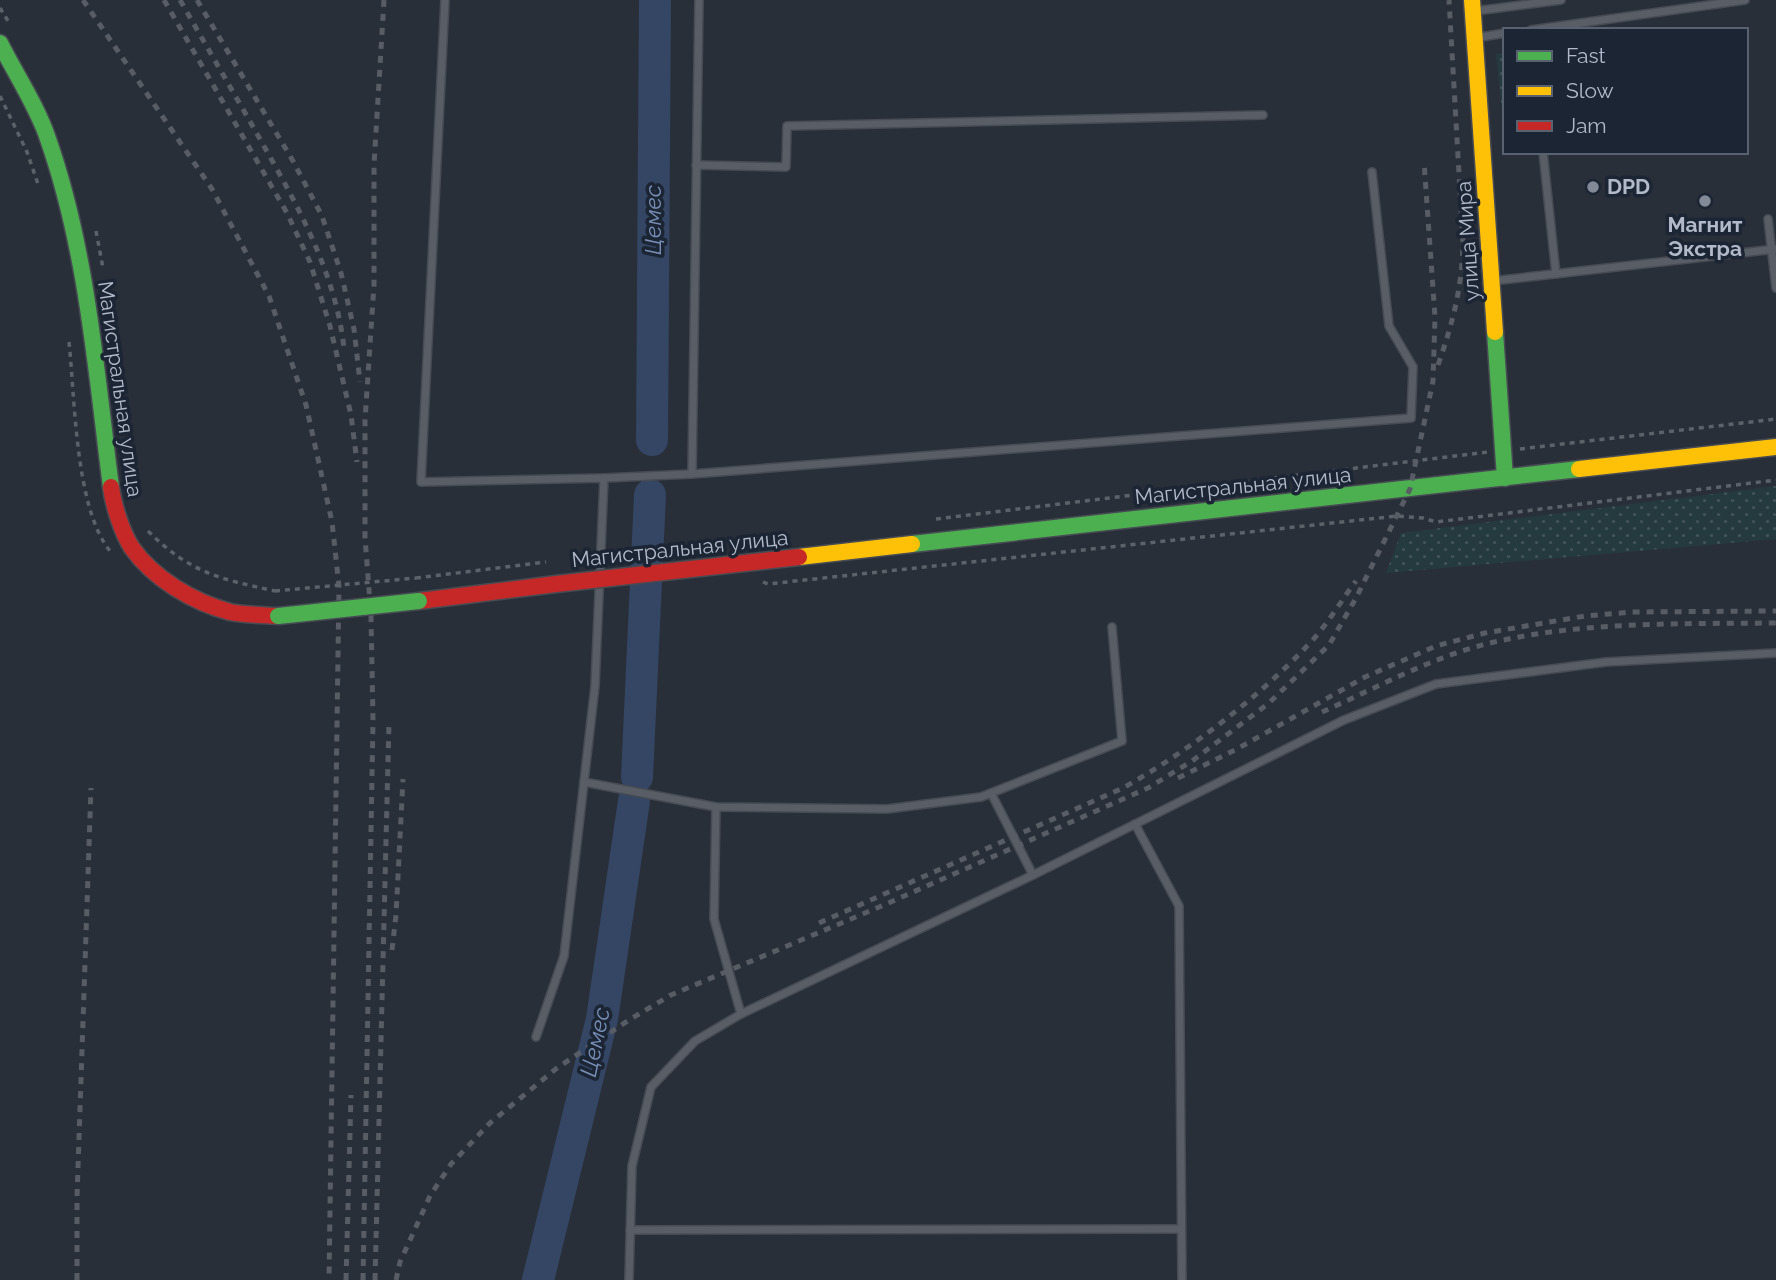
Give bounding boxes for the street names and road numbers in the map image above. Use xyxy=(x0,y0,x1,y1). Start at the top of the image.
street label: улица Мира xyxy=(1451,180,1484,302)
street label: Магистральная улица xyxy=(93,279,148,498)
street label: Магистральная улица xyxy=(1133,462,1352,509)
street label: Магистральная улица xyxy=(570,525,789,572)

